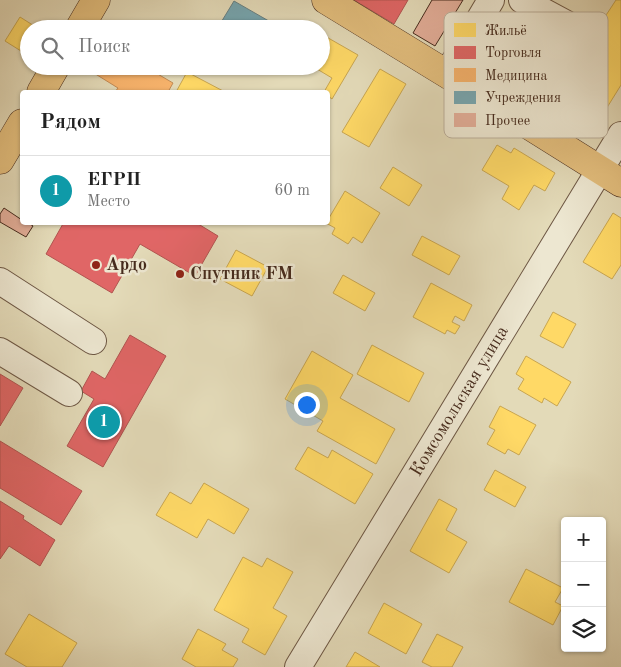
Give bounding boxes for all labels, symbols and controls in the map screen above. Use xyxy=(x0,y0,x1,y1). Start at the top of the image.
legend xyxy=(444,12,608,138)
search box xyxy=(20,20,330,75)
text: Жильё xyxy=(485,24,527,38)
icon: search xyxy=(38,34,66,62)
text: Поиск xyxy=(78,38,130,57)
text: Торговля xyxy=(485,46,542,60)
text: Медицина xyxy=(485,69,547,83)
text: Учреждения xyxy=(485,91,561,105)
text: Рядом xyxy=(40,112,101,133)
text: Прочее xyxy=(485,114,530,128)
text: ЕГРП xyxy=(87,171,141,190)
text: 1 xyxy=(51,183,61,199)
text: 60 m xyxy=(274,183,310,199)
text: Место xyxy=(87,194,130,210)
place label: Ардо xyxy=(106,256,147,274)
marker: Ардо xyxy=(90,259,102,271)
place label: Спутник FM xyxy=(190,265,293,283)
marker: Спутник FM xyxy=(174,268,186,280)
street label: Комсомольская улица xyxy=(407,323,512,479)
your location xyxy=(294,392,320,418)
pin: 1 xyxy=(88,403,120,441)
map controls xyxy=(561,517,606,652)
button: + xyxy=(561,517,606,562)
button: − xyxy=(561,562,606,607)
button: layers xyxy=(561,607,606,652)

